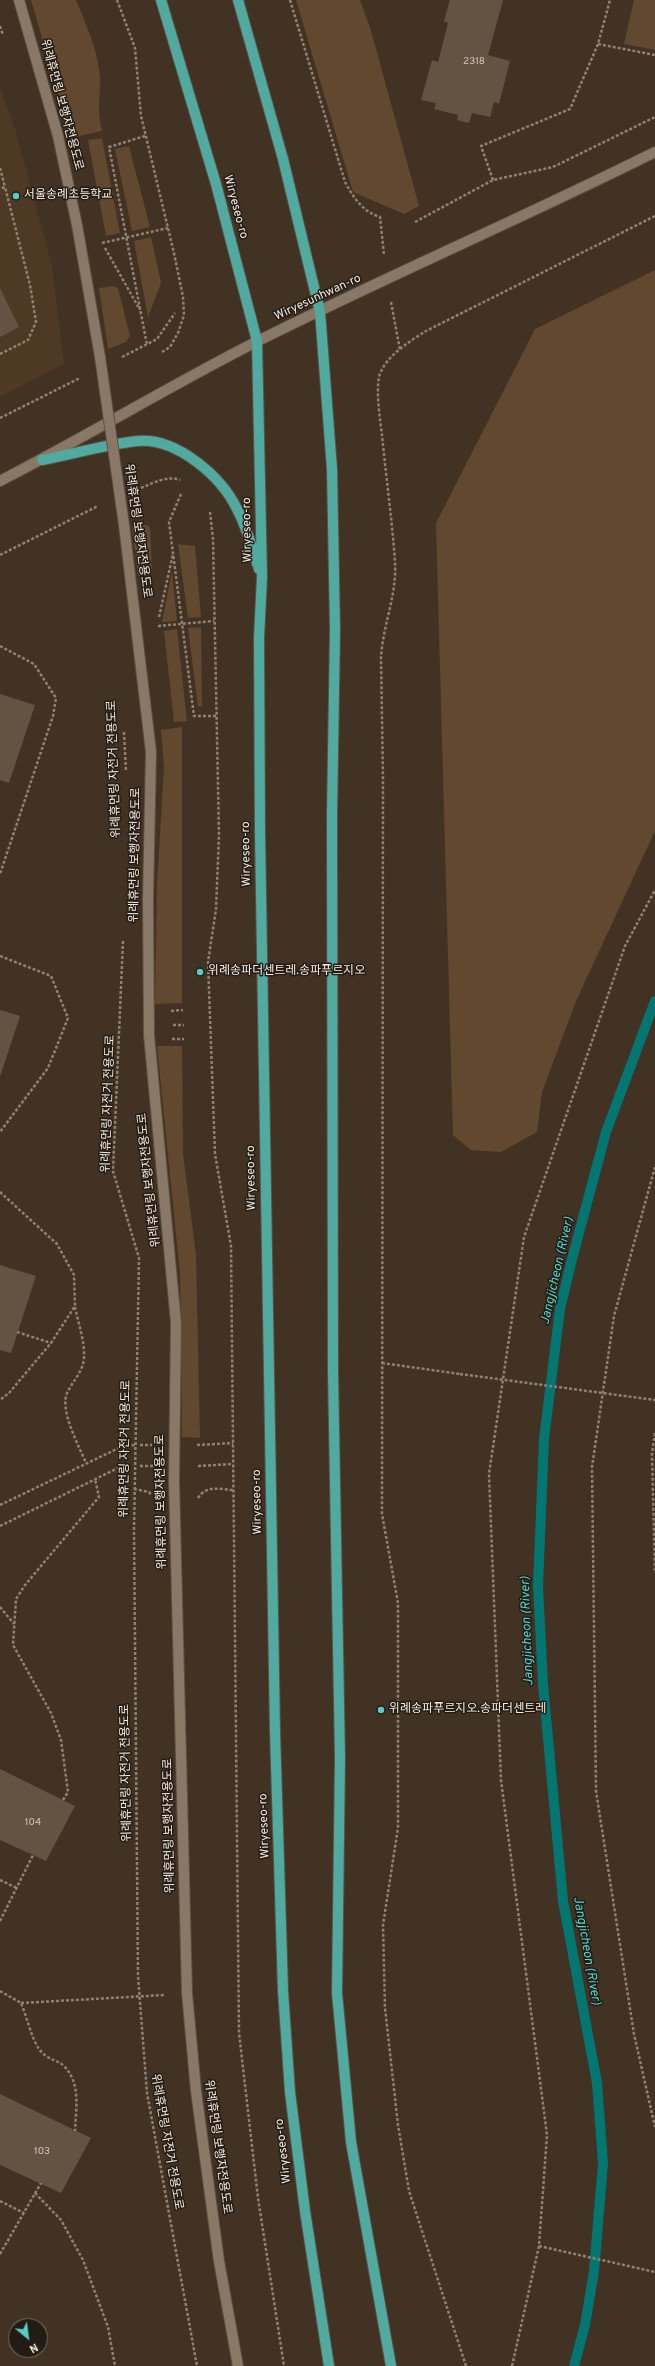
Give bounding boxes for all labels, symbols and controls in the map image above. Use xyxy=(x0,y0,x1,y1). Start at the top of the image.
street label: 위례휴먼링 보행자전용도로 xyxy=(37,38,85,172)
house number: 2318 xyxy=(463,56,485,68)
street label: Wiryeseo-ro xyxy=(220,174,250,240)
place label: 서울송례초등학교 xyxy=(24,189,112,203)
marker: 서울송례초등학교 xyxy=(11,191,21,201)
street label: Wiryesunhwan-ro xyxy=(272,272,364,324)
street label: 위례휴먼링 보행자전용도로 xyxy=(120,463,154,599)
street label: Wiryeseo-ro xyxy=(240,497,256,563)
street label: 위례휴먼링 자전거 전용도로 xyxy=(105,700,125,838)
street label: 위례휴먼링 보행자전용도로 xyxy=(128,787,144,923)
street label: Wiryeseo-ro xyxy=(239,821,255,887)
place label: 위례송파더센트레.송파푸르지오 xyxy=(208,965,365,979)
marker: 위례송파더센트레.송파푸르지오 xyxy=(195,967,205,977)
street label: 위례휴먼링 자전거 전용도로 xyxy=(99,1035,119,1173)
street label: 위례휴먼링 보행자전용도로 xyxy=(136,1112,164,1248)
street label: Wiryeseo-ro xyxy=(244,1145,260,1211)
water label: Jangjicheon (River) xyxy=(538,1216,578,1326)
street label: 위례휴먼링 자전거 전용도로 xyxy=(118,1380,134,1518)
street label: 위례휴먼링 보행자전용도로 xyxy=(154,1434,170,1570)
street label: Wiryeseo-ro xyxy=(250,1469,266,1535)
water label: Jangjicheon (River) xyxy=(518,1576,538,1686)
place label: 위례송파푸르지오.송파더센트레 xyxy=(389,1703,546,1717)
street label: 위례휴먼링 자전거 전용도로 xyxy=(119,1704,135,1842)
marker: 위례송파푸르지오.송파더센트레 xyxy=(376,1705,386,1715)
street label: 위례휴먼링 보행자전용도로 xyxy=(162,1758,178,1894)
street label: Wiryeseo-ro xyxy=(257,1793,273,1859)
house number: 104 xyxy=(25,1817,41,1829)
water label: Jangjicheon (River) xyxy=(569,1896,603,2006)
street label: 위례휴먼링 자전거 전용도로 xyxy=(147,2073,185,2211)
street label: 위례휴먼링 보행자전용도로 xyxy=(200,2079,234,2215)
street label: Wiryeseo-ro xyxy=(273,2118,295,2184)
house number: 103 xyxy=(34,2146,50,2158)
north arrow xyxy=(8,2318,48,2358)
text: N xyxy=(26,2340,40,2356)

